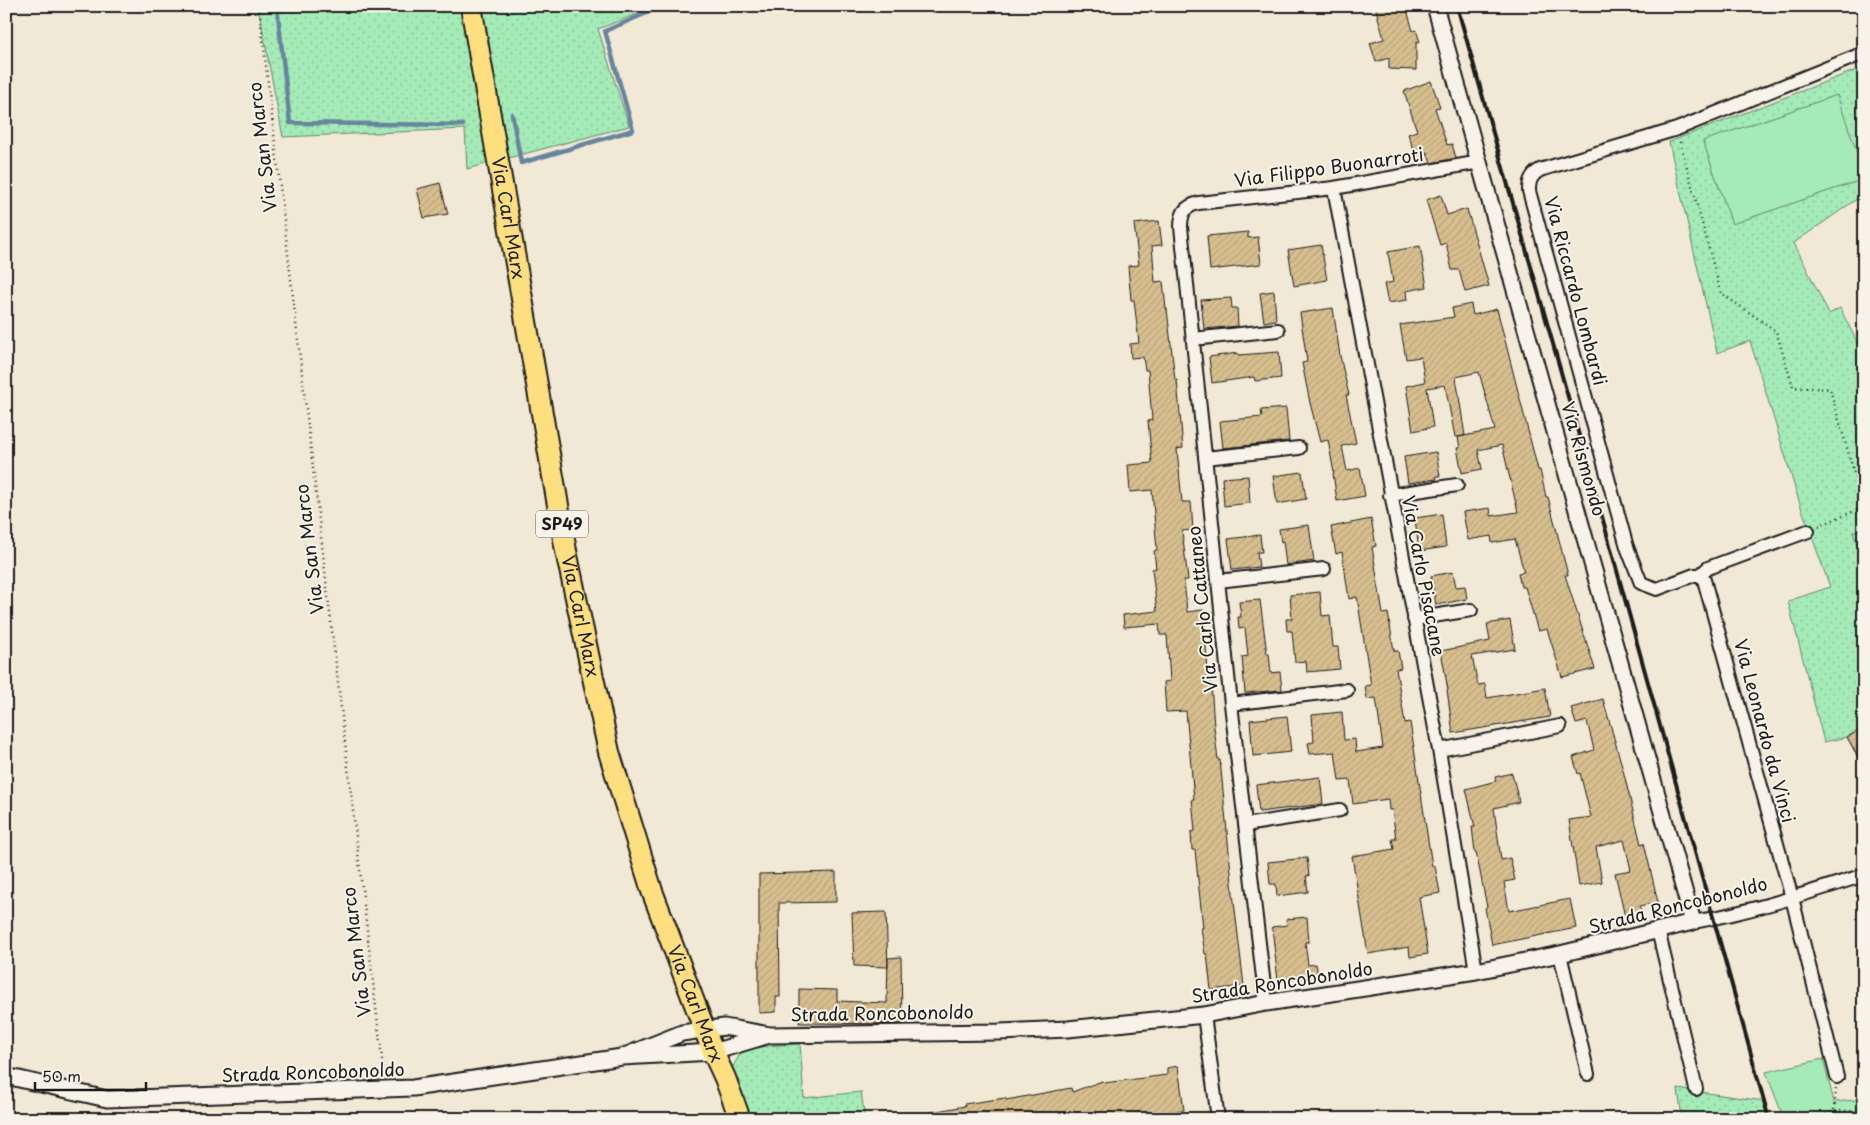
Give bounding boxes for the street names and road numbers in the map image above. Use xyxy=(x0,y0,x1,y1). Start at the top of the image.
street label: Via San Marco xyxy=(240,81,283,214)
street label: Via Filippo Buonarroti xyxy=(1232,140,1425,193)
street label: Via Carl Marx xyxy=(485,154,533,281)
street label: Via Riccardo Lombardi xyxy=(1538,193,1615,388)
street label: Via Rismondo xyxy=(1555,398,1614,519)
street label: Via San Marco xyxy=(287,483,330,616)
street label: Via Carlo Pisacane xyxy=(1396,493,1453,658)
road number: SP49 xyxy=(536,510,588,538)
street label: Via Carlo Cattaneo xyxy=(1179,525,1224,694)
street label: Via Carl Marx xyxy=(555,553,608,679)
street label: Via Leonardo da Vinci xyxy=(1728,636,1803,825)
street label: Strada Roncobonoldo xyxy=(1585,869,1770,940)
street label: Via San Marco xyxy=(334,886,377,1019)
street label: Via Carl Marx xyxy=(662,941,731,1066)
street label: Strada Roncobonoldo xyxy=(1189,954,1374,1009)
street label: Strada Roncobonoldo xyxy=(790,997,974,1028)
street label: Strada Roncobonoldo xyxy=(221,1055,405,1088)

